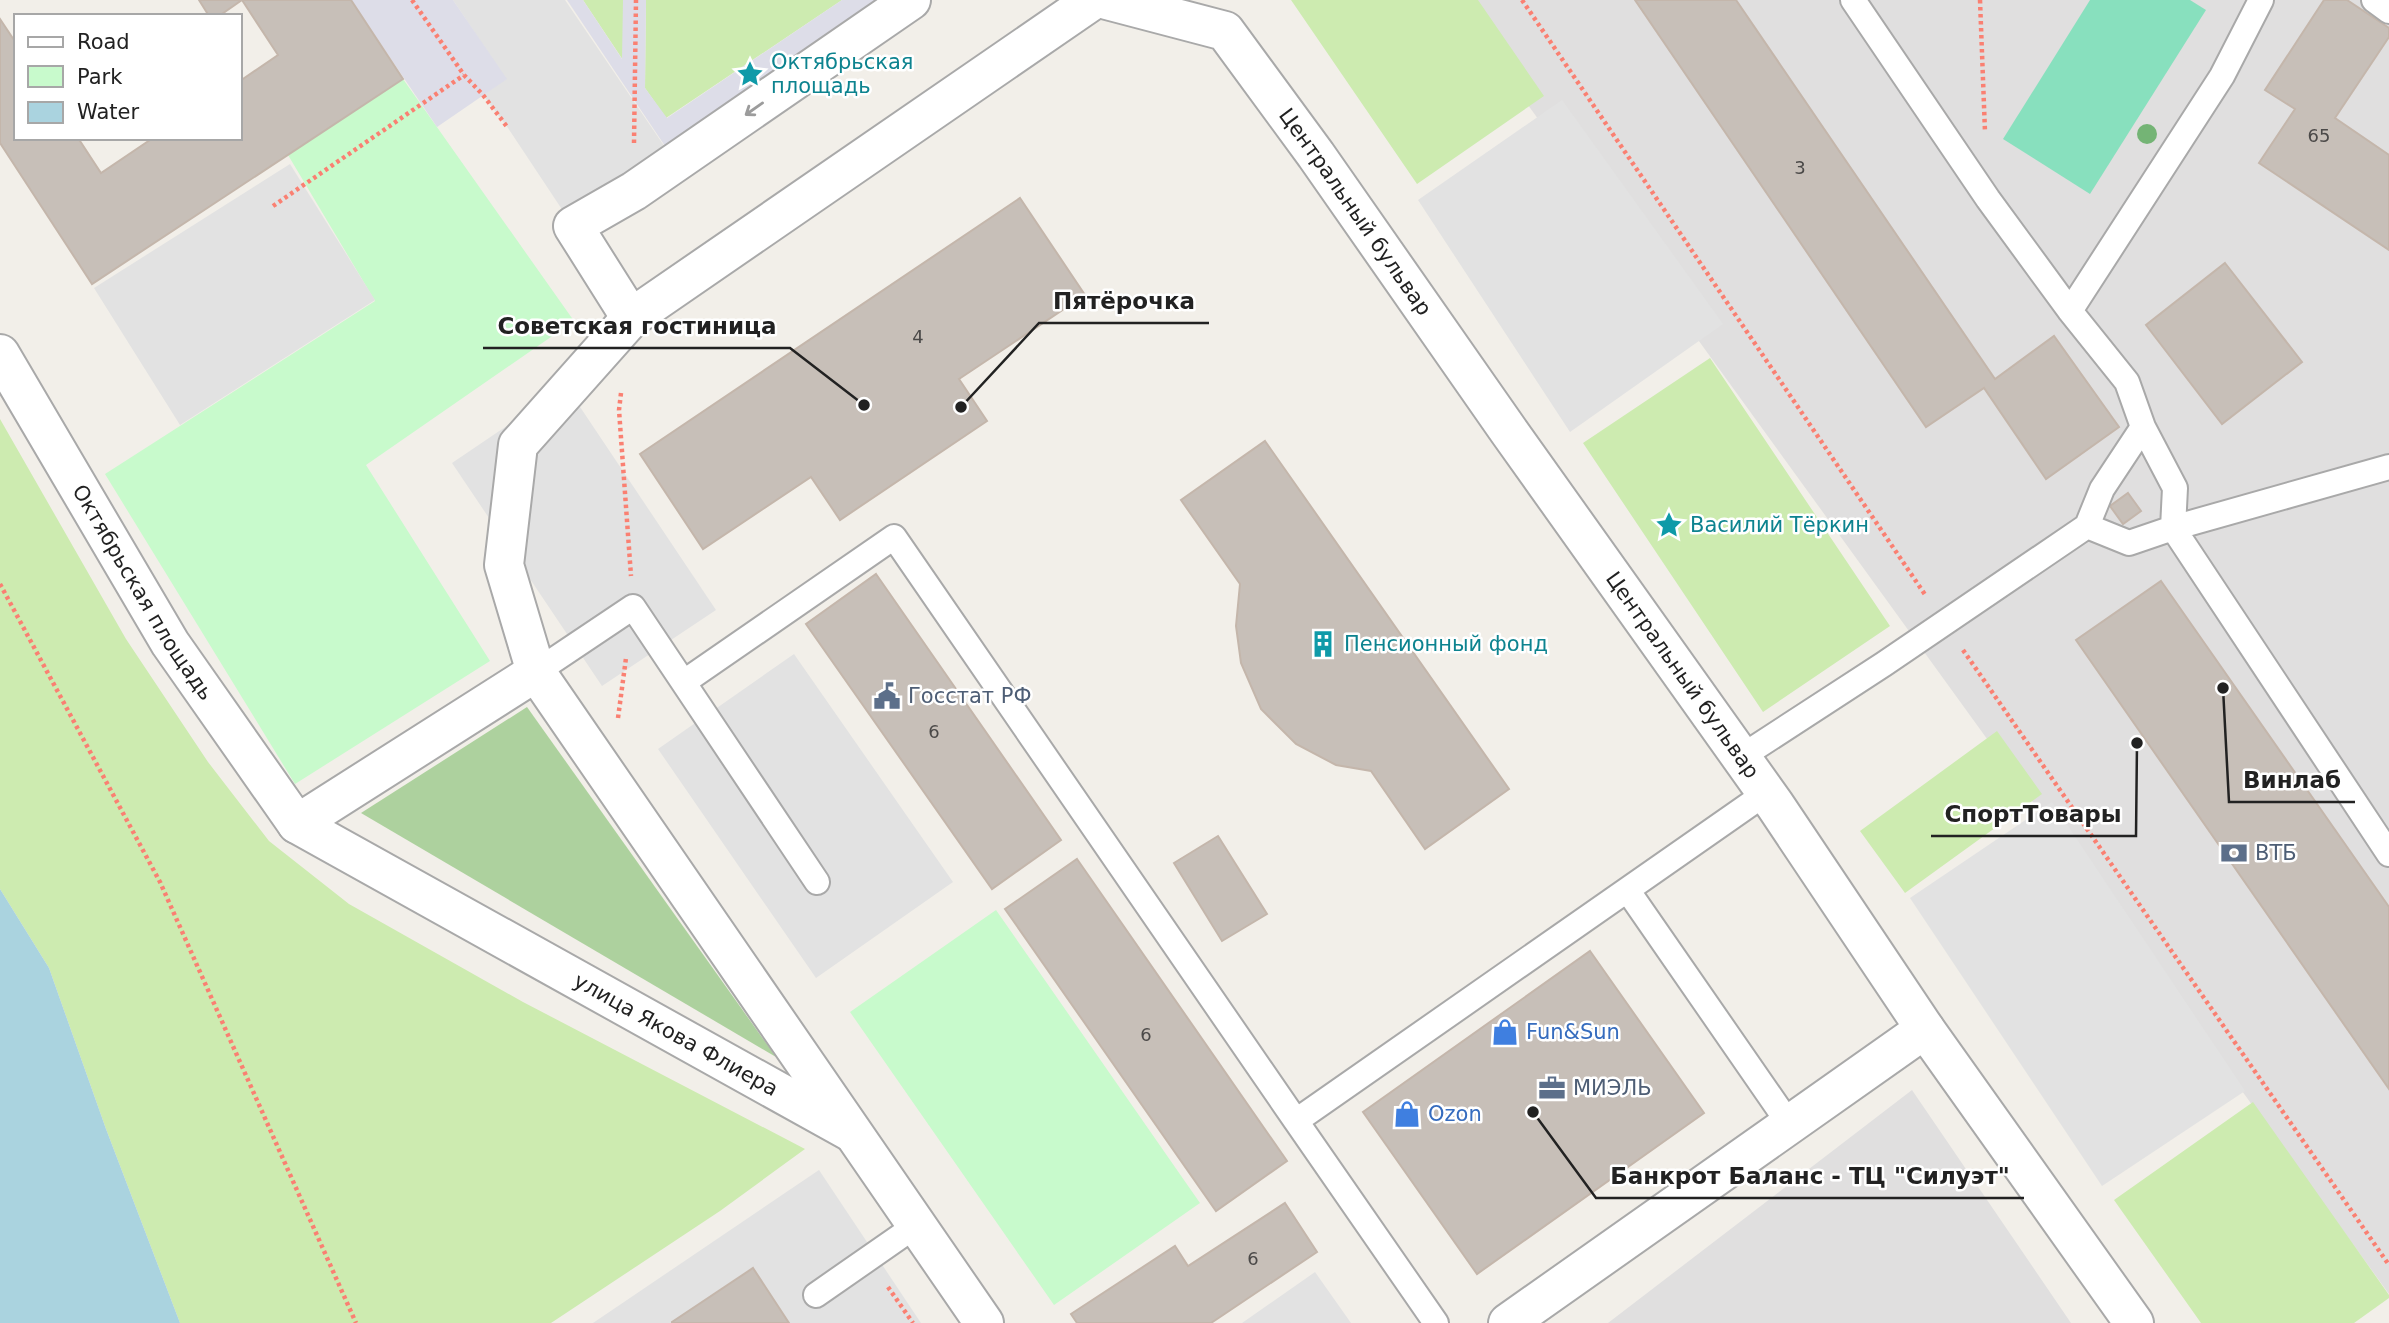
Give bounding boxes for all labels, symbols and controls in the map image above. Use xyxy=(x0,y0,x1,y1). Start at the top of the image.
legend xyxy=(14,14,242,140)
text: Road xyxy=(77,30,130,54)
place label: Октябрьская площадь xyxy=(771,50,913,98)
place icon: Октябрьская площадь xyxy=(735,59,765,89)
text: Park xyxy=(77,65,123,89)
text: Water xyxy=(77,100,139,124)
one-way arrow xyxy=(745,102,764,116)
street label: Центральный бульвар xyxy=(1274,104,1436,320)
house number: 65 xyxy=(2308,125,2330,146)
house number: 3 xyxy=(1794,157,1806,178)
callout: Пятёрочка xyxy=(1039,279,1209,323)
text: Пятёрочка xyxy=(1053,288,1195,314)
callout: Советская гостиница xyxy=(483,304,790,348)
text: Советская гостиница xyxy=(497,313,777,339)
house number: 4 xyxy=(912,326,924,347)
street label: Октябрьская площадь xyxy=(68,480,218,705)
place icon: Василий Тёркин xyxy=(1654,510,1684,540)
place label: Василий Тёркин xyxy=(1690,513,1869,537)
street label: Центральный бульвар xyxy=(1601,567,1764,783)
building icon: Пенсионный фонд xyxy=(1308,629,1338,659)
place label: Пенсионный фонд xyxy=(1344,632,1548,656)
public building icon: Госстат РФ xyxy=(872,681,902,711)
place label: Госстат РФ xyxy=(908,684,1032,708)
house number: 6 xyxy=(928,721,940,742)
callout: Винлаб xyxy=(2229,758,2355,802)
text: Винлаб xyxy=(2243,767,2341,793)
callout: СпортТовары xyxy=(1931,792,2136,836)
text: СпортТовары xyxy=(1944,801,2122,827)
bank icon: ВТБ xyxy=(2219,838,2249,868)
place label: ВТБ xyxy=(2255,841,2297,865)
street label: улица Якова Флиера xyxy=(570,968,782,1101)
shop icon: Fun&Sun xyxy=(1490,1017,1520,1047)
place label: Fun&Sun xyxy=(1526,1020,1620,1044)
house number: 6 xyxy=(1140,1024,1152,1045)
office icon: МИЭЛЬ xyxy=(1537,1073,1567,1103)
place label: МИЭЛЬ xyxy=(1573,1076,1652,1100)
shop icon: Ozon xyxy=(1392,1099,1422,1129)
place label: Ozon xyxy=(1428,1102,1482,1126)
callout: Банкрот Баланс - ТЦ "Силуэт" xyxy=(1596,1154,2024,1198)
text: Банкрот Баланс - ТЦ "Силуэт" xyxy=(1610,1163,2010,1189)
house number: 6 xyxy=(1247,1248,1259,1269)

